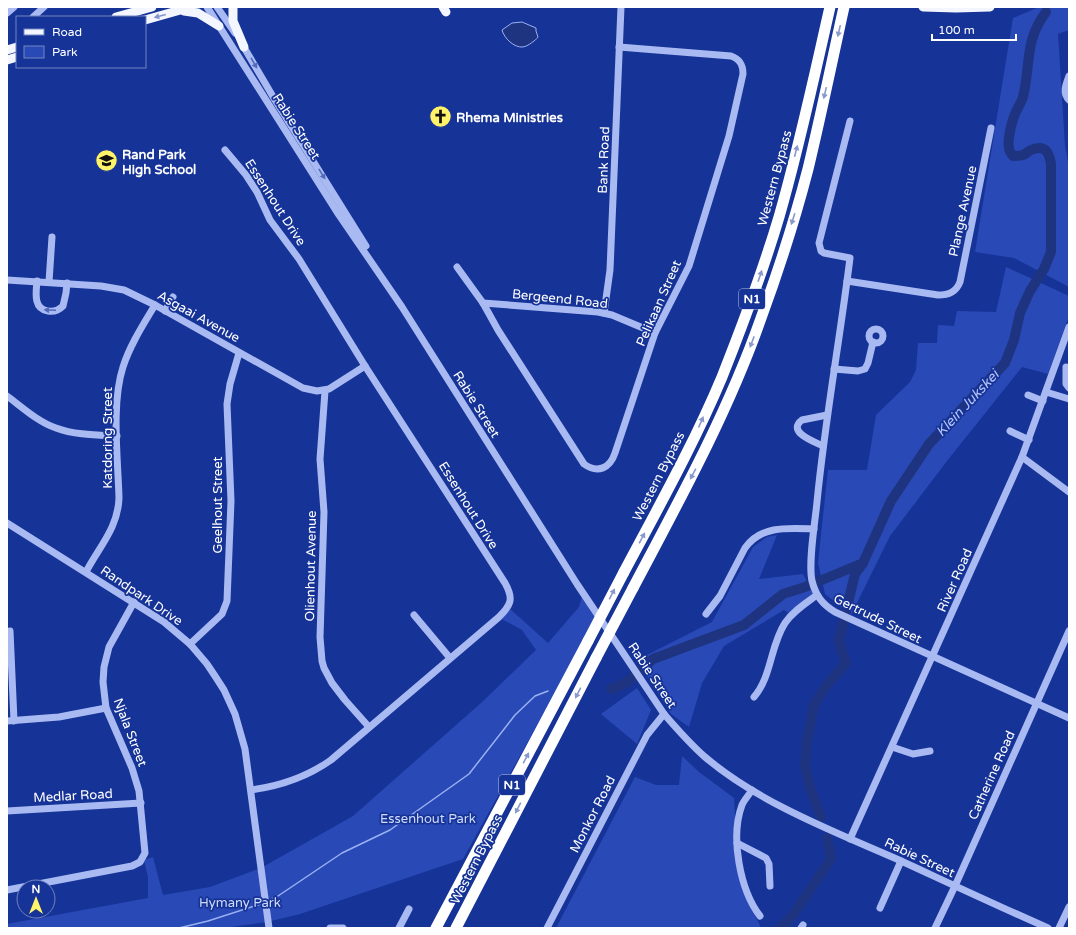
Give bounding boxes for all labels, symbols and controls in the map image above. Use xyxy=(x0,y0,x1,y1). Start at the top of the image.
one-way arrow xyxy=(154,13,166,19)
legend xyxy=(16,16,146,68)
scale bar xyxy=(932,16,1016,42)
text: 100 m xyxy=(938,23,975,37)
text: Road xyxy=(52,25,82,39)
one-way arrow xyxy=(836,25,842,37)
text: Park xyxy=(52,45,78,59)
one-way arrow xyxy=(250,57,257,69)
one-way arrow xyxy=(822,87,828,99)
street label: Rabie Street xyxy=(269,90,324,163)
church icon: Rhema Ministries xyxy=(427,104,453,130)
place label: Rhema Ministries xyxy=(456,110,563,126)
street label: Bank Road xyxy=(595,126,613,194)
street label: Western Bypass xyxy=(754,129,795,228)
one-way arrow xyxy=(794,145,800,157)
place label: Rand Park High School xyxy=(122,147,196,178)
school or university icon: Rand Park High School xyxy=(93,148,119,174)
street label: Essenhout Drive xyxy=(241,156,309,249)
street label: Plange Avenue xyxy=(946,164,980,258)
one-way arrow xyxy=(318,168,325,180)
one-way arrow xyxy=(790,214,796,226)
street label: Pelikaan Street xyxy=(633,258,685,349)
one-way arrow xyxy=(757,269,763,281)
street label: Bergeend Road xyxy=(511,286,609,312)
street label: Asgaai Avenue xyxy=(154,288,243,346)
road number: N1 xyxy=(739,289,765,309)
one-way arrow xyxy=(43,307,56,313)
one-way arrow xyxy=(749,337,755,348)
water label: Klein Jukskei xyxy=(932,365,1003,440)
street label: Rabie Street xyxy=(449,368,503,441)
street label: Katdoring Street xyxy=(100,387,116,489)
one-way arrow xyxy=(699,416,705,428)
street label: Western Bypass xyxy=(629,429,688,524)
street label: Geelhout Street xyxy=(210,456,226,554)
street label: Essenhout Drive xyxy=(435,459,501,552)
one-way arrow xyxy=(689,468,696,479)
street label: Olienhout Avenue xyxy=(302,510,320,622)
one-way arrow xyxy=(639,532,645,544)
street label: River Road xyxy=(934,546,976,615)
street label: Randpark Drive xyxy=(97,562,186,629)
one-way arrow xyxy=(609,589,616,600)
street label: Gertrude Street xyxy=(831,591,924,647)
street label: Rabie Street xyxy=(624,640,680,712)
one-way arrow xyxy=(575,687,581,698)
street label: Njala Street xyxy=(110,696,150,769)
street label: Catherine Road xyxy=(965,728,1019,822)
one-way arrow xyxy=(523,752,530,763)
street label: Monkor Road xyxy=(567,773,619,856)
road number: N1 xyxy=(499,775,525,795)
street label: Medlar Road xyxy=(33,786,113,806)
one-way arrow xyxy=(515,802,522,814)
park label: Essenhout Park xyxy=(380,811,476,827)
street label: Western Bypass xyxy=(447,812,506,907)
street label: Rabie Street xyxy=(882,835,957,881)
north arrow xyxy=(16,879,56,919)
text: N xyxy=(32,883,40,896)
park label: Hymany Park xyxy=(199,895,281,911)

